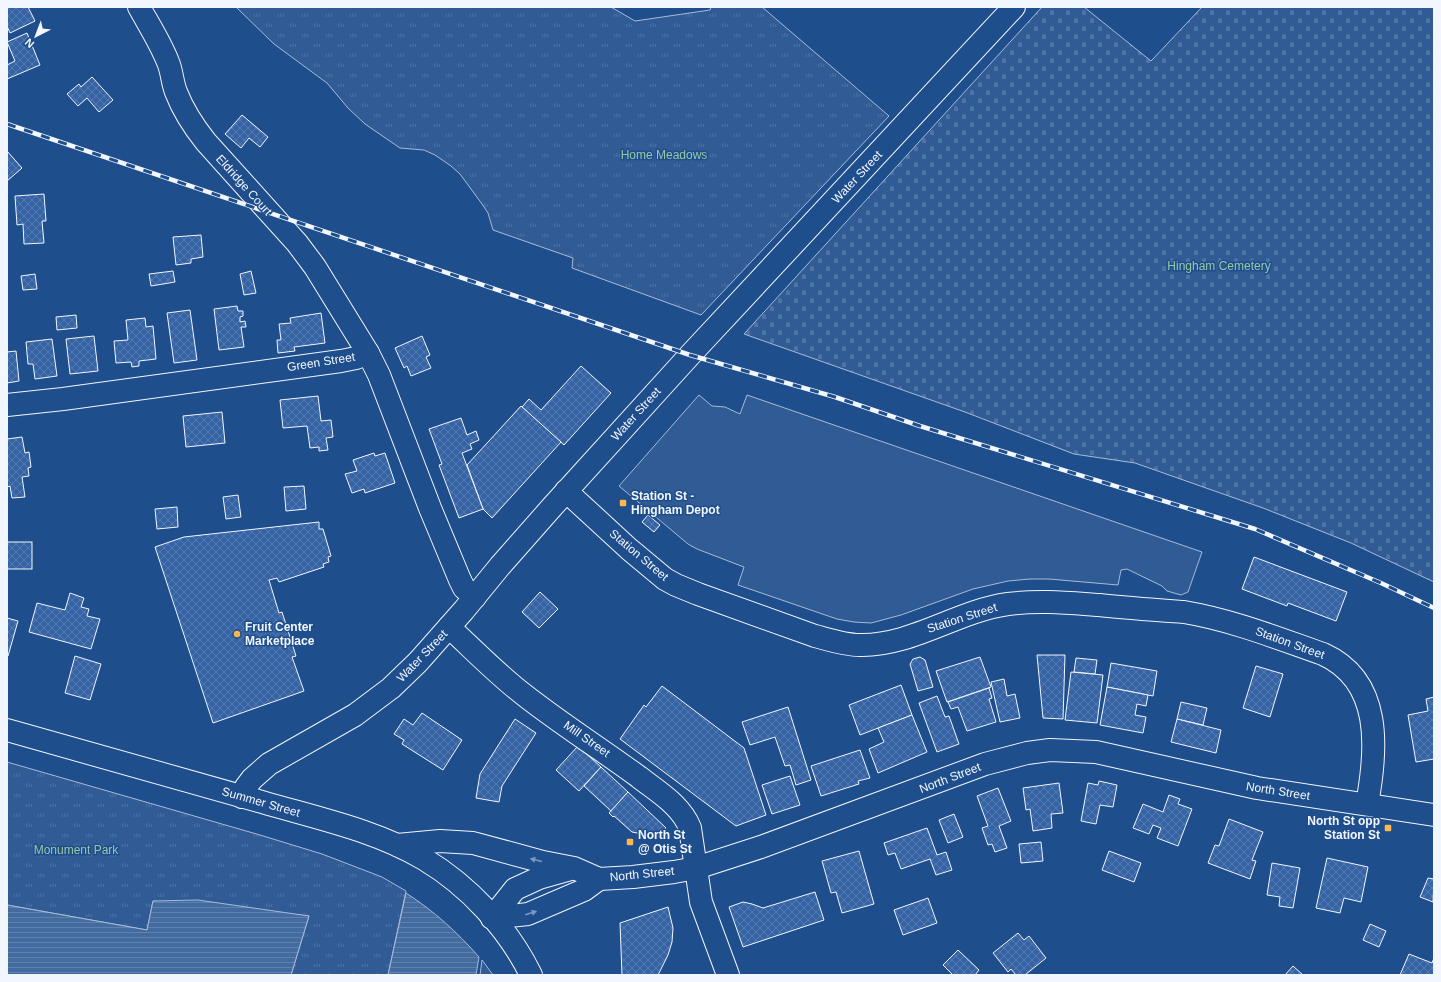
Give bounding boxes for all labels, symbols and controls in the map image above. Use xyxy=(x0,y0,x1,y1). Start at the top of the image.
north arrow xyxy=(16,16,56,56)
text: N xyxy=(22,36,36,51)
street label: Water Street xyxy=(829,147,885,206)
park label: Home Meadows xyxy=(621,148,707,162)
street label: Eldridge Court xyxy=(213,152,275,219)
park label: Hingham Cemetery xyxy=(1167,259,1271,273)
street label: Green Street xyxy=(286,350,357,374)
street label: Water Street xyxy=(608,384,664,444)
place label: Station St - Hingham Depot xyxy=(631,489,720,517)
marker: Station St - Hingham Depot xyxy=(618,498,628,508)
street label: Station Street xyxy=(607,526,672,584)
street label: Station Street xyxy=(925,600,999,636)
place label: Fruit Center Marketplace xyxy=(245,620,315,648)
street label: Station Street xyxy=(1253,624,1327,662)
street label: Water Street xyxy=(394,627,451,685)
marker: Fruit Center Marketplace xyxy=(232,629,242,639)
street label: Mill Street xyxy=(561,718,613,760)
street label: North Street xyxy=(917,760,983,796)
street label: North Street xyxy=(1245,779,1312,803)
street label: Summer Street xyxy=(220,784,302,820)
place label: North St opp Station St xyxy=(1307,814,1380,842)
marker: North St opp Station St xyxy=(1383,823,1393,833)
place label: North St @ Otis St xyxy=(638,828,692,856)
marker: North St @ Otis St xyxy=(625,837,635,847)
park label: Monument Park xyxy=(34,843,119,857)
one-way arrow xyxy=(530,857,542,863)
street label: North Street xyxy=(609,864,676,884)
one-way arrow xyxy=(525,910,537,916)

